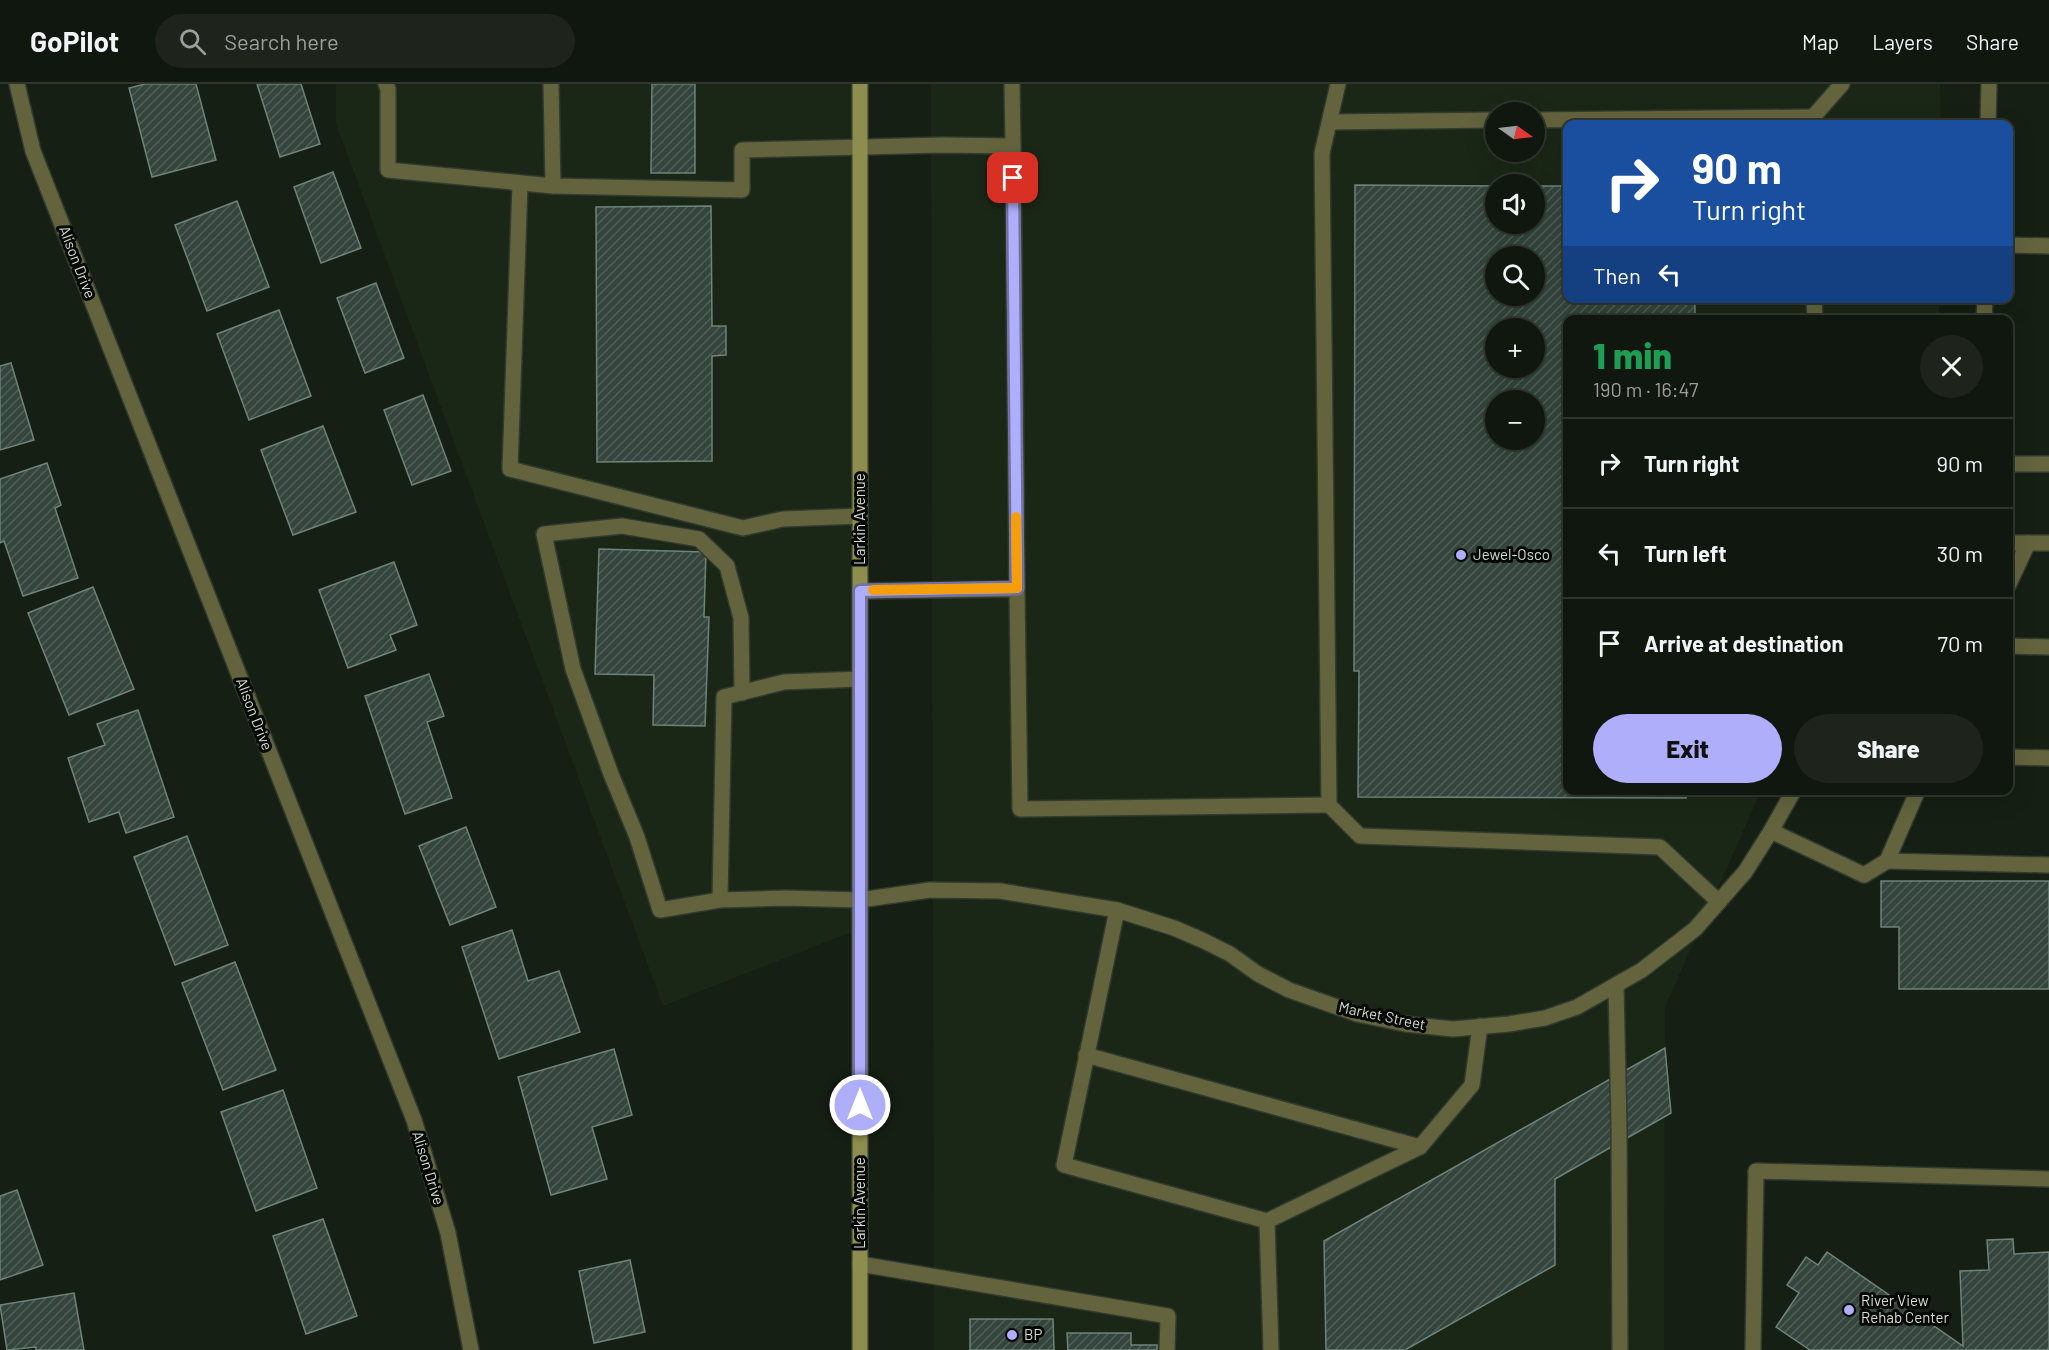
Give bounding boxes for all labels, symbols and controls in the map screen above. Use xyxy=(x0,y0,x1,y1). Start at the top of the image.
search box xyxy=(155,14,575,68)
text: GoPilot xyxy=(30,24,119,58)
icon: search xyxy=(176,25,209,58)
text: Search here xyxy=(224,28,339,54)
text: Map xyxy=(1802,29,1839,54)
text: Layers xyxy=(1872,29,1933,54)
text: Share xyxy=(1966,29,2019,54)
north arrow xyxy=(1485,102,1545,162)
map controls xyxy=(1485,102,1545,450)
text: 90 m xyxy=(1692,142,1782,192)
icon: right xyxy=(1593,144,1671,222)
pin xyxy=(987,152,1038,203)
icon: arrive xyxy=(996,161,1029,194)
button: sound xyxy=(1485,174,1545,234)
text: Turn right xyxy=(1692,193,1806,225)
street label: Alison Drive xyxy=(56,223,100,300)
button: search xyxy=(1485,246,1545,306)
icon: left xyxy=(1653,258,1686,291)
text: Then xyxy=(1593,262,1641,288)
button: + xyxy=(1485,318,1545,378)
text: 1 min xyxy=(1593,333,1672,376)
button: close xyxy=(1920,335,1983,398)
text: 190 m · 16:47 xyxy=(1593,377,1698,401)
button: − xyxy=(1485,390,1545,450)
icon: right xyxy=(1593,447,1626,480)
text: Turn right xyxy=(1644,450,1739,476)
text: 90 m xyxy=(1937,450,1983,476)
street label: Larkin Avenue xyxy=(850,473,868,565)
icon: left xyxy=(1593,537,1626,570)
text: Turn left xyxy=(1644,540,1727,566)
text: 30 m xyxy=(1937,540,1983,566)
place label: Jewel-Osco xyxy=(1473,545,1550,563)
marker: Jewel-Osco xyxy=(1454,548,1468,562)
icon: arrive xyxy=(1593,627,1626,660)
text: Arrive at destination xyxy=(1644,630,1843,656)
text: 70 m xyxy=(1938,630,1983,656)
street label: Alison Drive xyxy=(233,675,277,752)
button: Exit xyxy=(1593,714,1782,783)
button: Share xyxy=(1794,714,1983,783)
street label: Market Street xyxy=(1337,997,1427,1033)
position arrow xyxy=(828,1073,892,1137)
street label: Alison Drive xyxy=(409,1129,449,1207)
street label: Larkin Avenue xyxy=(850,1157,868,1249)
place label: River View Rehab Center xyxy=(1861,1291,1949,1326)
marker: River View Rehab Center xyxy=(1842,1303,1856,1317)
place label: BP xyxy=(1024,1325,1042,1343)
marker: BP xyxy=(1005,1328,1019,1342)

